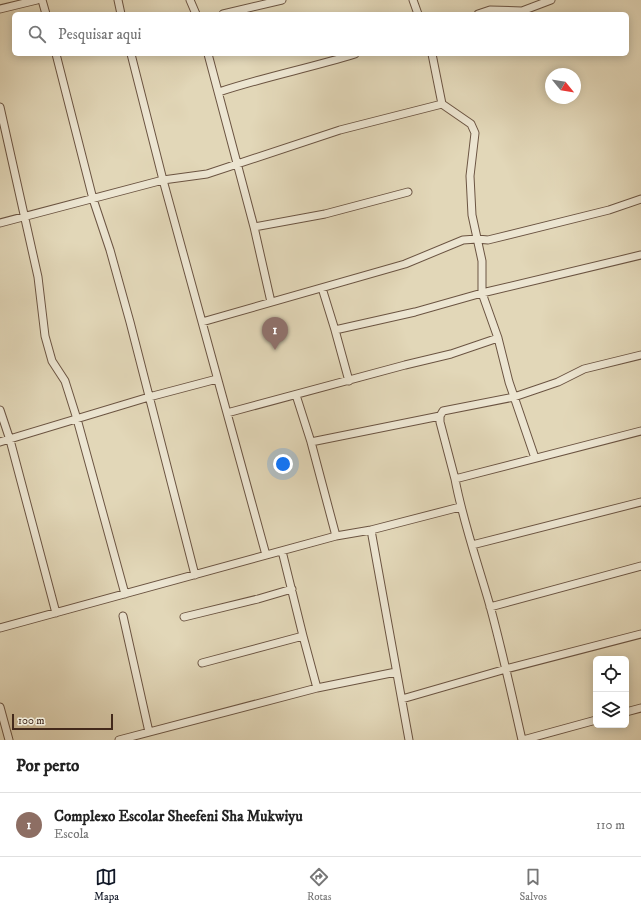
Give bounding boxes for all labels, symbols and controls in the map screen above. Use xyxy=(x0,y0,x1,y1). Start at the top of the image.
search box xyxy=(12,12,629,56)
icon: search xyxy=(26,23,48,45)
text: Pesquisar aqui xyxy=(58,25,141,44)
north arrow xyxy=(545,68,581,104)
pin: 1 xyxy=(262,317,288,350)
your location xyxy=(273,454,293,474)
map controls xyxy=(593,656,629,728)
button: locate xyxy=(593,656,629,692)
button: layers xyxy=(593,692,629,728)
scale bar xyxy=(12,712,113,731)
text: 100 m xyxy=(18,714,44,728)
text: Por perto xyxy=(16,755,79,777)
text: Complexo Escolar Sheefeni Sha Mukwiyu xyxy=(54,807,303,826)
text: 1 xyxy=(27,817,31,833)
text: 110 m xyxy=(596,817,625,833)
text: Escola xyxy=(54,826,89,842)
tab: Mapa xyxy=(94,866,119,904)
tab: Rotas xyxy=(307,866,331,904)
tab: Salvos xyxy=(520,866,547,904)

